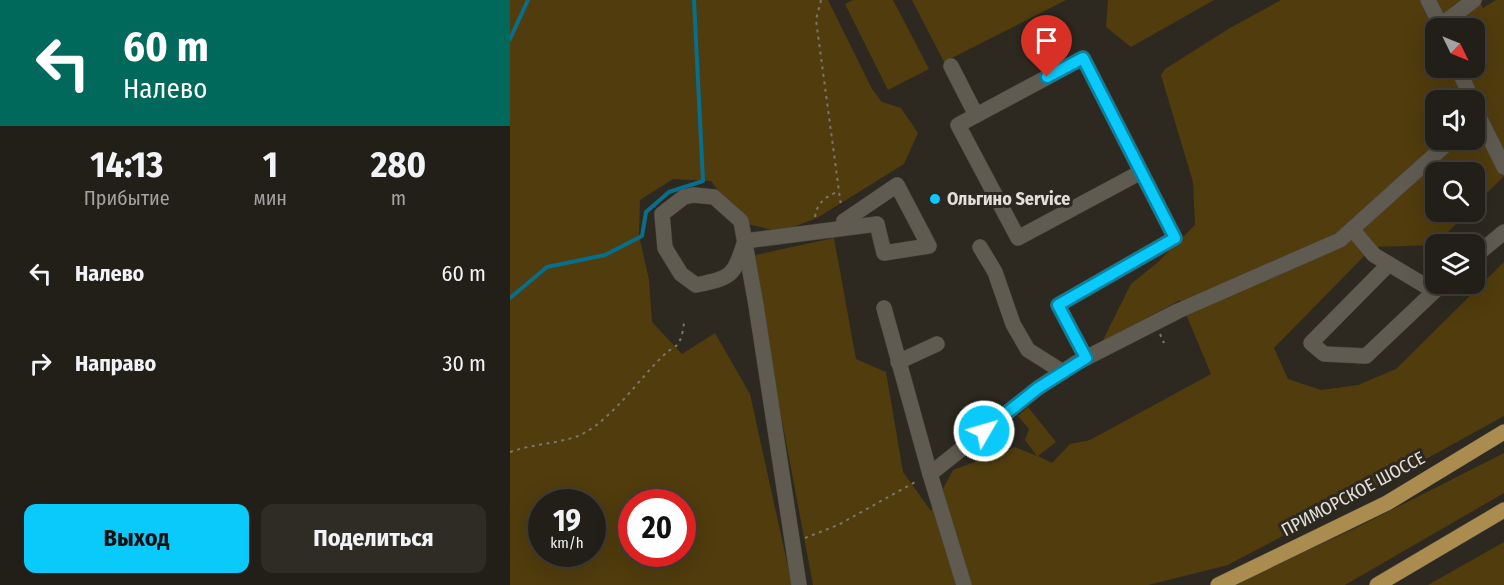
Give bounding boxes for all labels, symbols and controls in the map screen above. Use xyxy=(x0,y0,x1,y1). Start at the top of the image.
pin xyxy=(1021,15,1072,77)
north arrow xyxy=(1425,18,1485,78)
map controls xyxy=(1425,18,1485,294)
text: 60 m xyxy=(123,22,209,72)
icon: left xyxy=(24,24,102,102)
icon: arrive xyxy=(1030,24,1063,57)
text: Налево xyxy=(123,73,207,105)
button: sound xyxy=(1425,90,1485,150)
text: 14:13 xyxy=(90,143,163,187)
text: 1 xyxy=(263,143,278,187)
text: 280 xyxy=(371,143,426,187)
button: search xyxy=(1425,162,1485,222)
text: Прибытие xyxy=(84,186,170,210)
text: мин xyxy=(253,186,287,210)
text: m xyxy=(391,186,406,210)
place label: Ольгино Service xyxy=(947,188,1070,210)
marker: Ольгино Service xyxy=(928,192,942,206)
button: layers xyxy=(1425,234,1485,294)
icon: left xyxy=(24,257,57,290)
text: Налево xyxy=(75,260,144,287)
text: 60 m xyxy=(442,260,486,287)
icon: right xyxy=(24,347,57,380)
text: Направо xyxy=(75,350,156,377)
text: 30 m xyxy=(443,350,486,377)
position arrow xyxy=(952,399,1016,463)
street label: ПРИМОРСКОЕ ШОССЕ xyxy=(1277,447,1429,541)
speed limit sign: 20 xyxy=(618,489,696,567)
text: 19 xyxy=(553,503,581,539)
button: Выход xyxy=(24,504,249,573)
button: Поделиться xyxy=(261,504,486,573)
text: km/h xyxy=(550,534,584,552)

